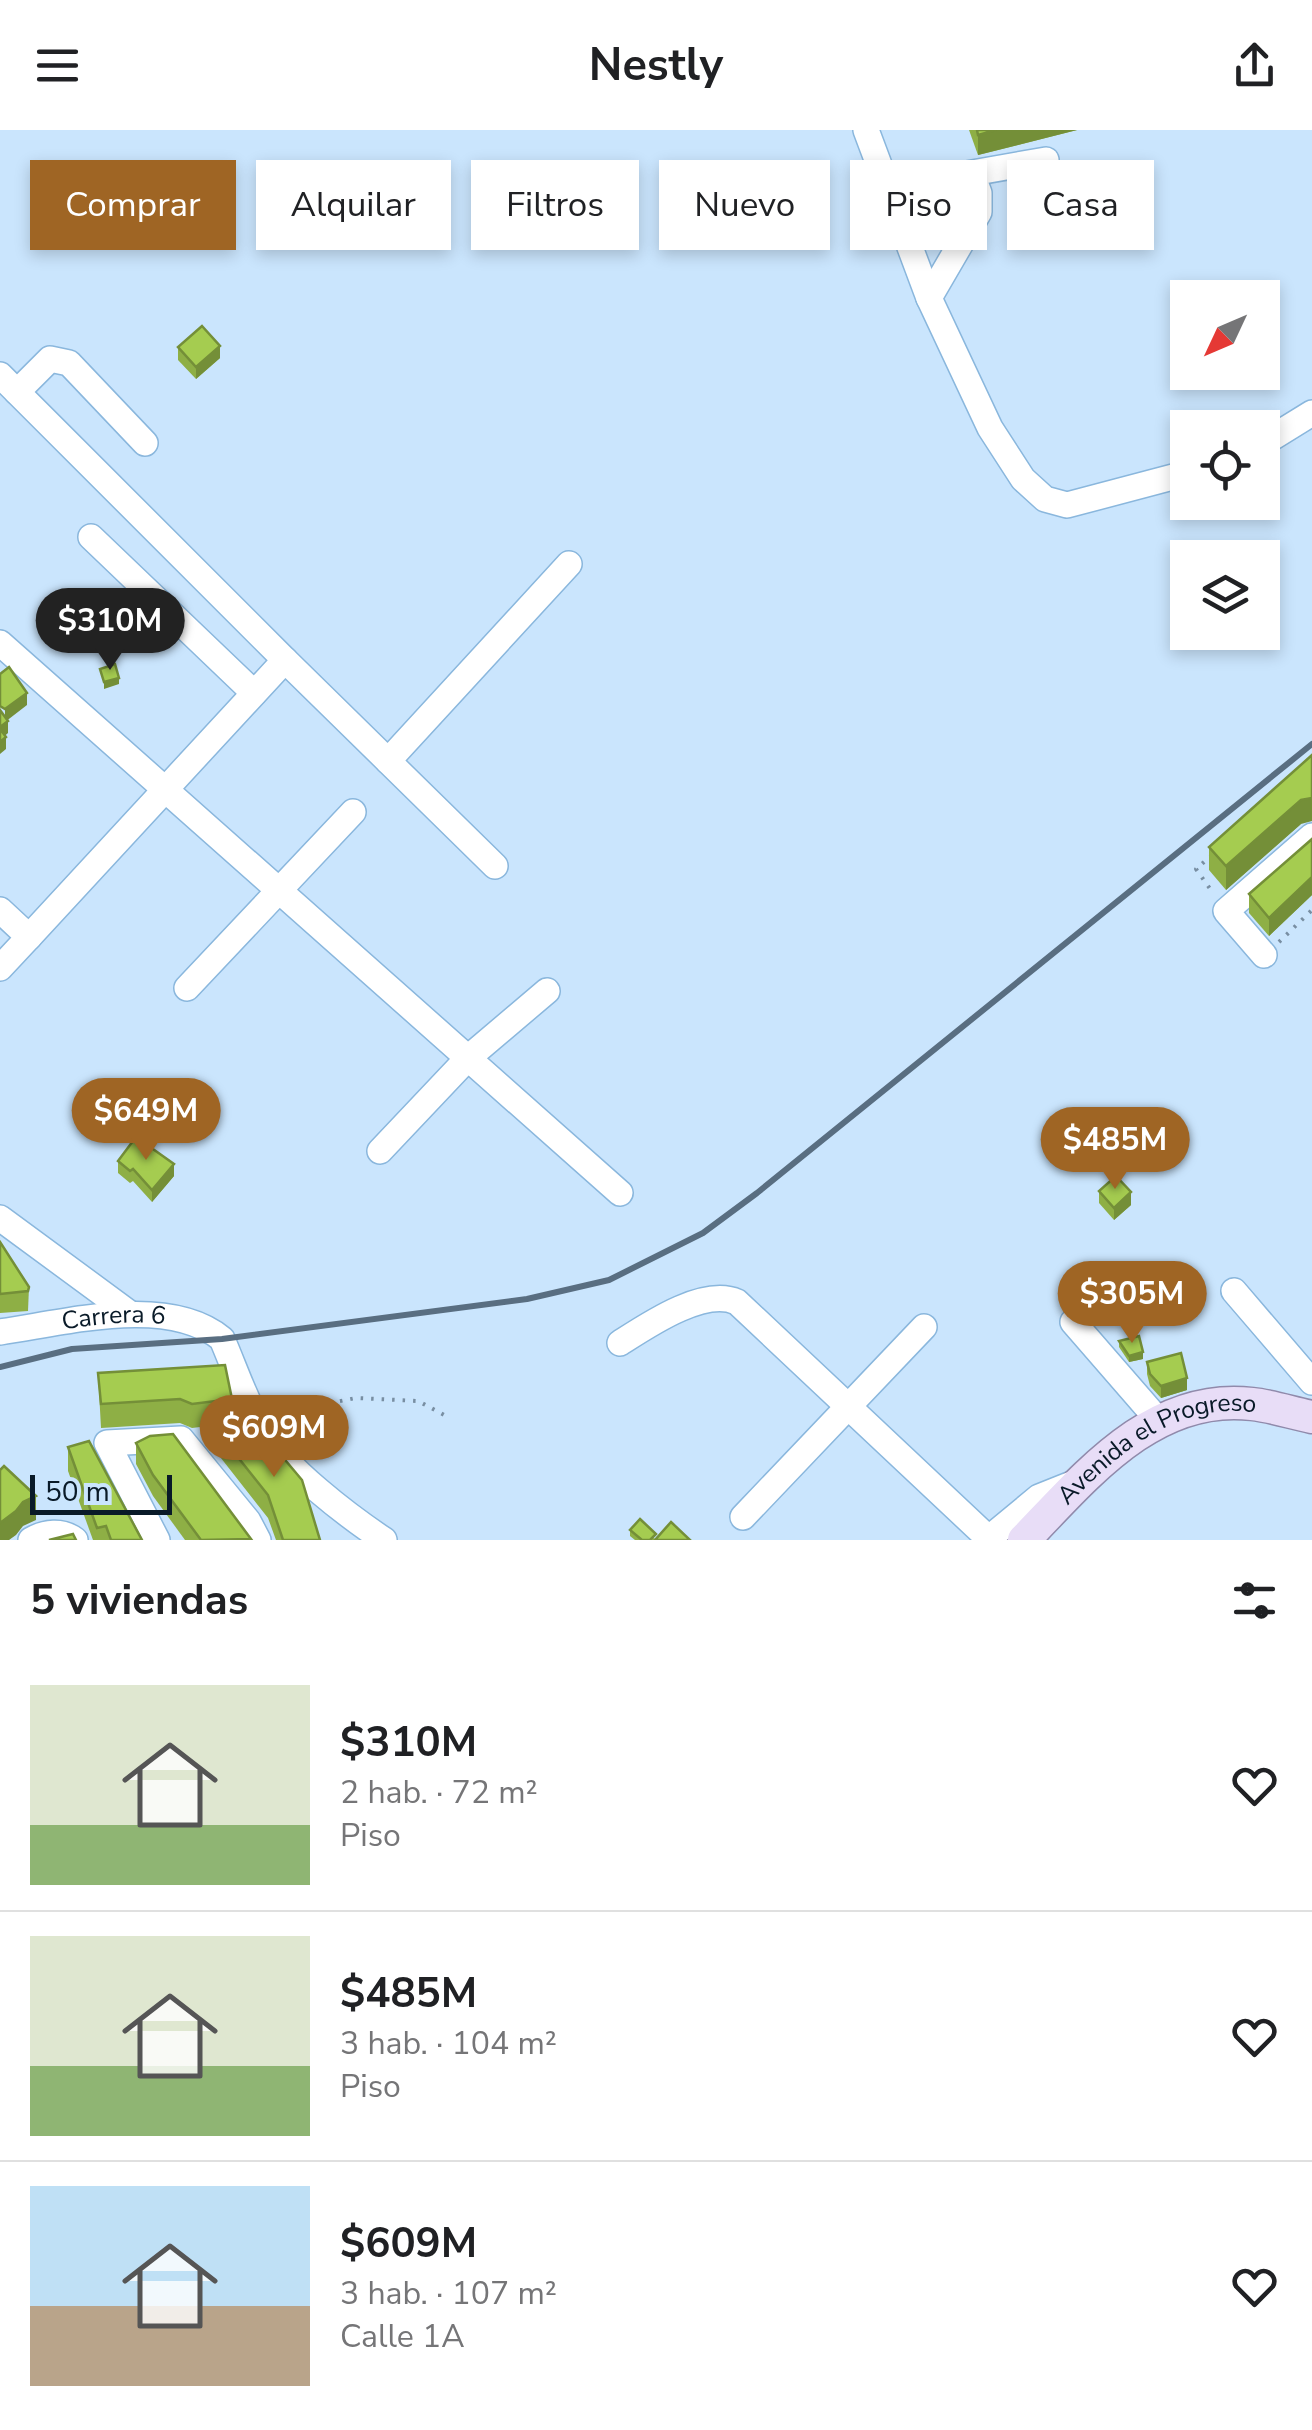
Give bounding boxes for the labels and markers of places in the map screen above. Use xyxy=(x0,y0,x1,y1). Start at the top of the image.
pin: $310M xyxy=(40,588,180,673)
pin: $649M xyxy=(76,1078,216,1163)
pin: $485M xyxy=(1045,1107,1185,1192)
pin: $305M xyxy=(1062,1261,1202,1346)
pin: $609M xyxy=(204,1395,344,1480)

